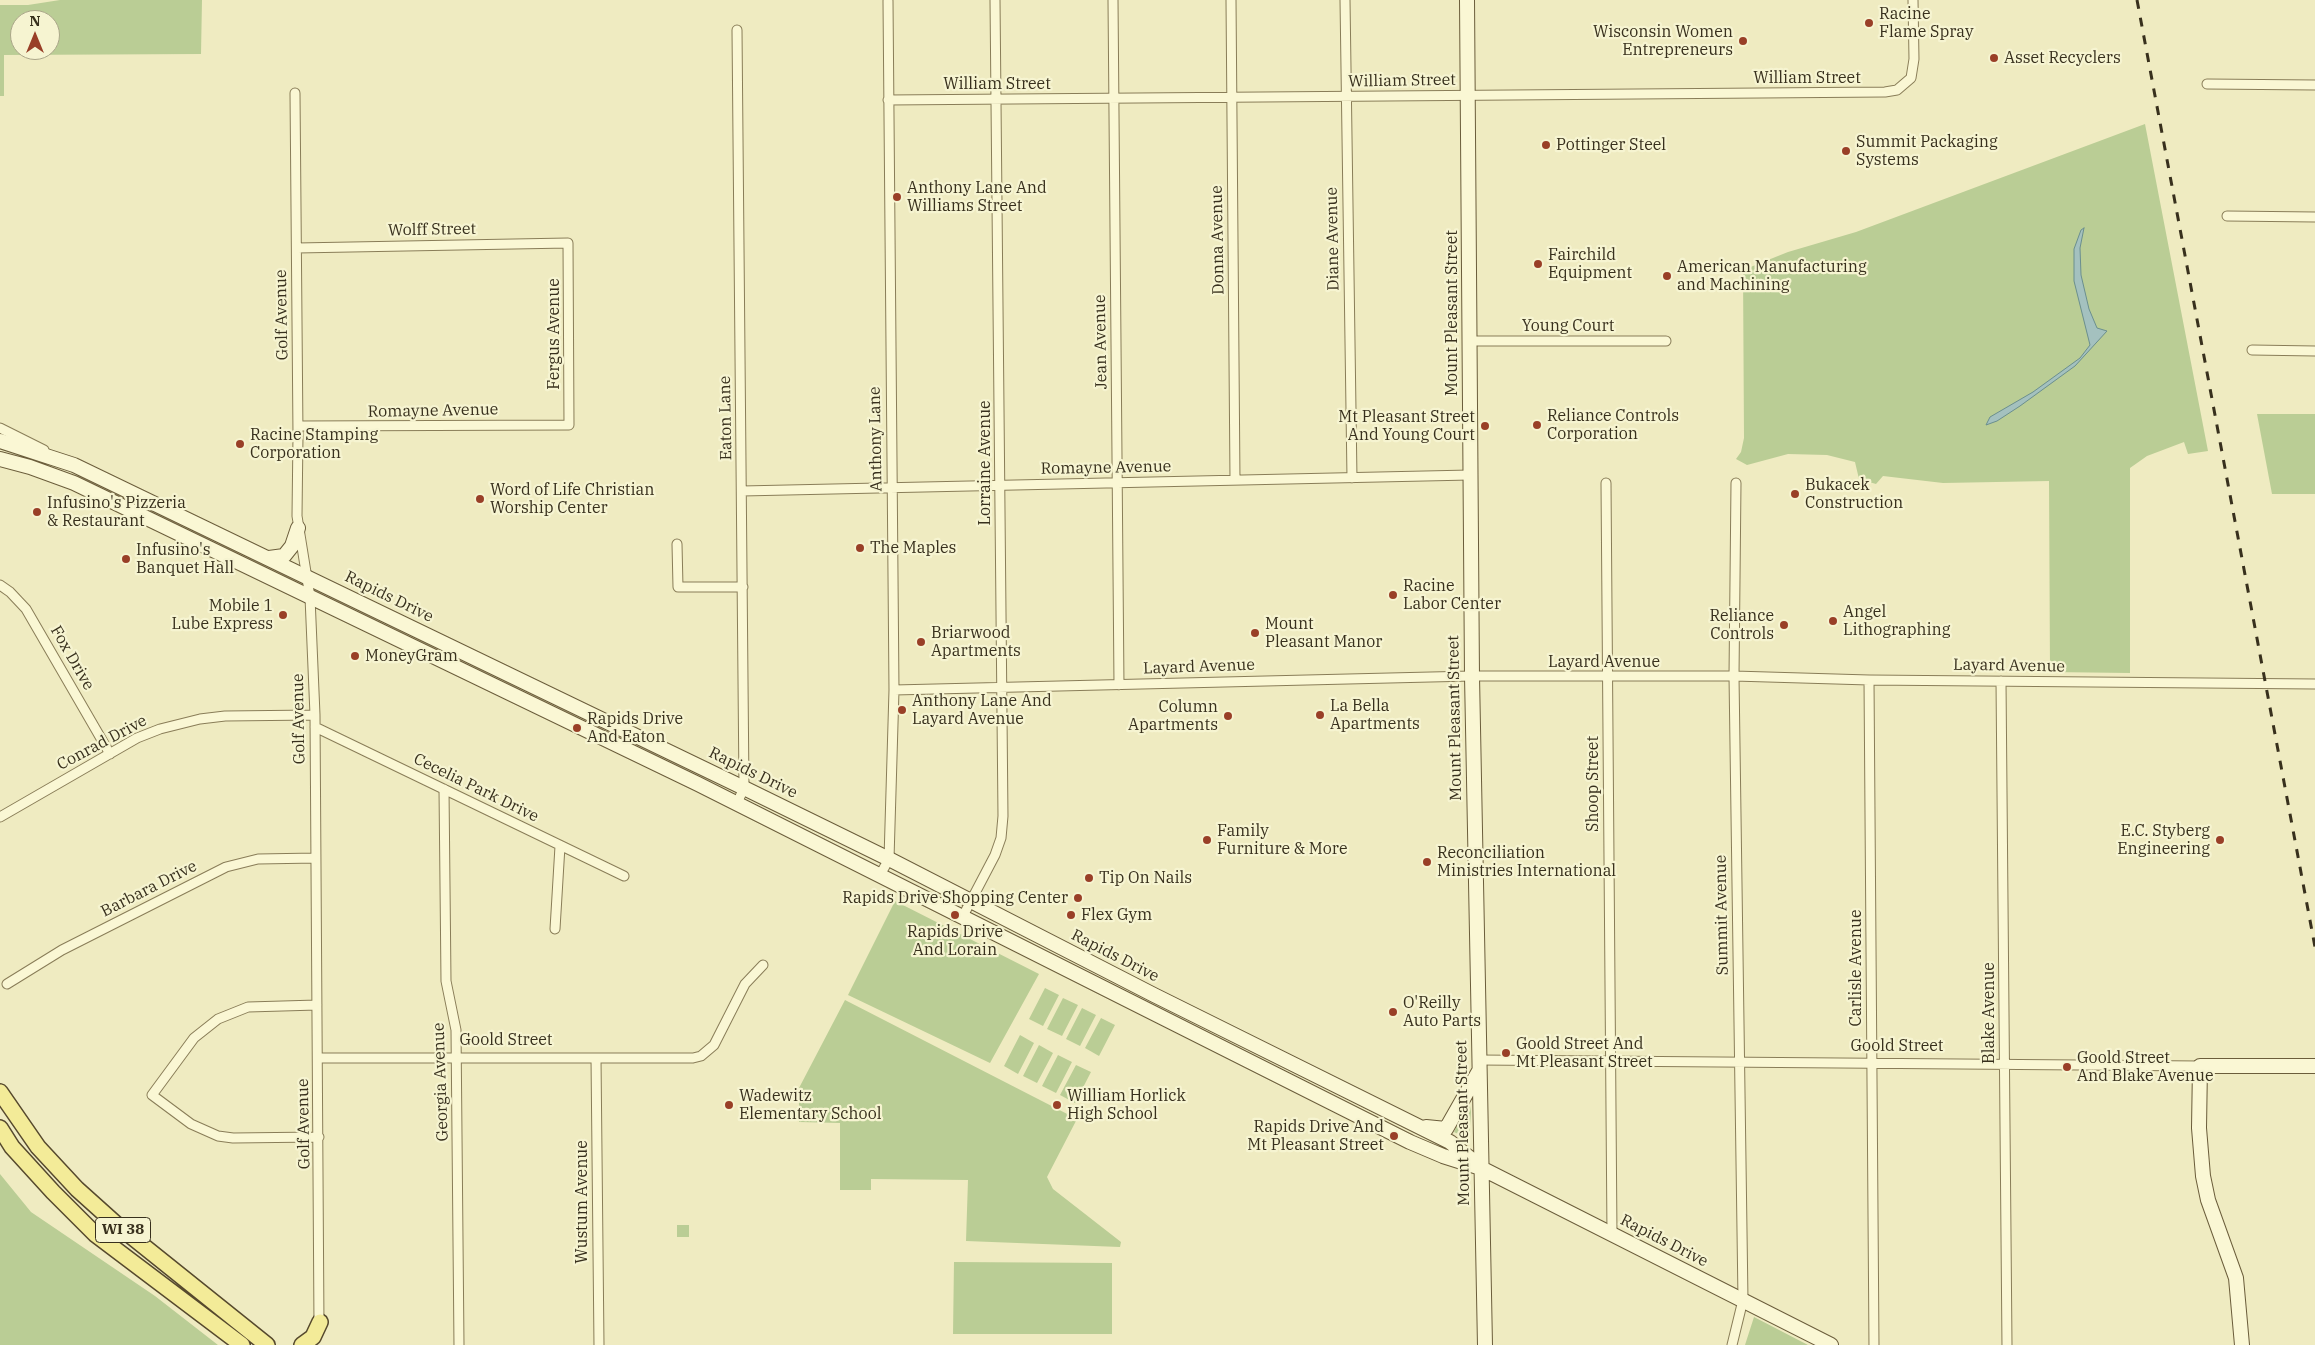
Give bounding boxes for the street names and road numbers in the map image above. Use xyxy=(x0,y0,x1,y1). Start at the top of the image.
street label: William Street xyxy=(1753,68,1861,88)
street label: William Street xyxy=(1348,70,1456,92)
street label: William Street xyxy=(943,74,1051,94)
street label: Donna Avenue xyxy=(1207,185,1229,295)
street label: Diane Avenue xyxy=(1322,187,1344,291)
street label: Wolff Street xyxy=(388,220,476,240)
street label: Mount Pleasant Street xyxy=(1442,230,1462,396)
street label: Golf Avenue xyxy=(272,269,292,361)
street label: Fergus Avenue xyxy=(544,278,564,390)
street label: Jean Avenue xyxy=(1091,294,1111,390)
street label: Young Court xyxy=(1522,316,1614,336)
street label: Eaton Lane xyxy=(716,376,736,460)
street label: Anthony Lane xyxy=(865,386,887,492)
street label: Romayne Avenue xyxy=(368,400,498,422)
street label: Lorraine Avenue xyxy=(975,400,995,526)
street label: Romayne Avenue xyxy=(1041,457,1171,479)
street label: Rapids Drive xyxy=(342,567,436,627)
street label: Fox Drive xyxy=(46,622,98,694)
street label: Mount Pleasant Street xyxy=(1444,635,1466,801)
street label: Layard Avenue xyxy=(1548,652,1660,672)
street label: Layard Avenue xyxy=(1143,655,1255,679)
street label: Layard Avenue xyxy=(1953,655,2065,677)
street label: Golf Avenue xyxy=(289,673,309,765)
street label: Conrad Drive xyxy=(54,711,150,775)
street label: Shoop Street xyxy=(1583,736,1603,832)
street label: Rapids Drive xyxy=(706,743,800,803)
street label: Cecelia Park Drive xyxy=(410,749,542,827)
street label: Summit Avenue xyxy=(1711,855,1733,975)
street label: Barbara Drive xyxy=(98,857,200,921)
street label: Carlisle Avenue xyxy=(1846,909,1866,1027)
street label: Rapids Drive xyxy=(1068,926,1162,986)
street label: Blake Avenue xyxy=(1979,962,1999,1064)
street label: Georgia Avenue xyxy=(429,1022,453,1142)
street label: Goold Street xyxy=(460,1030,552,1050)
street label: Goold Street xyxy=(1851,1036,1943,1056)
street label: Mount Pleasant Street xyxy=(1452,1040,1474,1206)
street label: Golf Avenue xyxy=(294,1078,314,1170)
street label: Wustum Avenue xyxy=(572,1140,592,1264)
street label: Rapids Drive xyxy=(1617,1211,1711,1271)
road number: WI 38 xyxy=(96,1218,150,1242)

